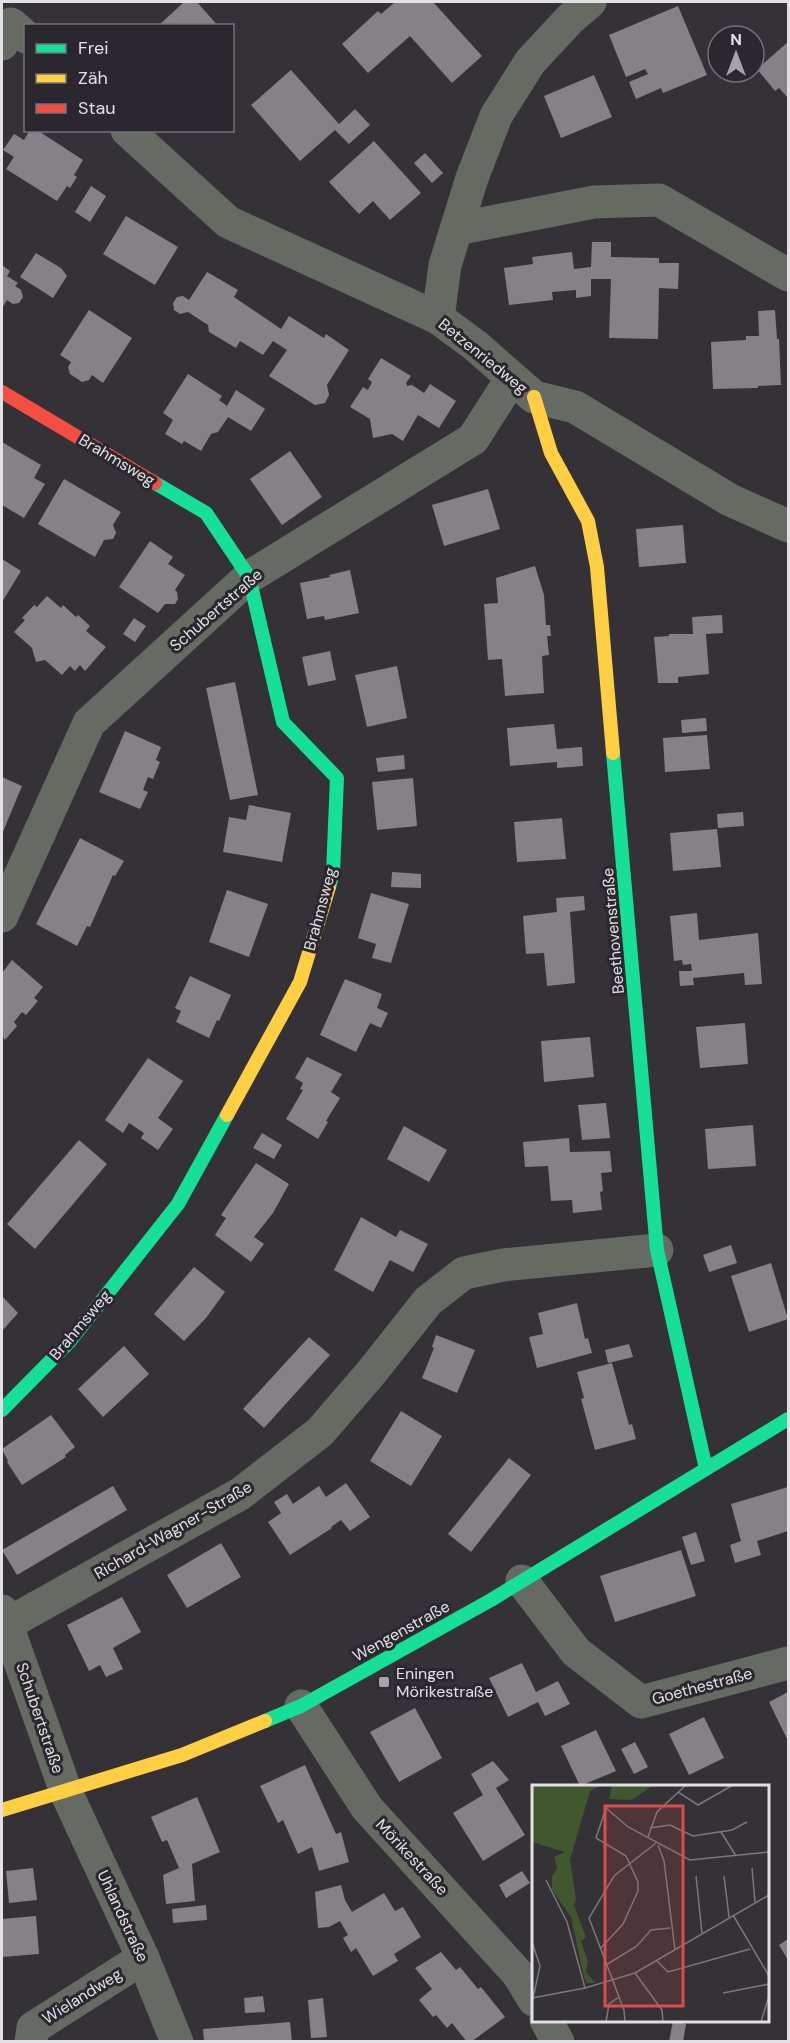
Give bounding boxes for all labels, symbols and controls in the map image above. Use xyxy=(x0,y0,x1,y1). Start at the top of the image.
legend xyxy=(24,24,234,132)
north arrow xyxy=(706,24,766,84)
text: N xyxy=(730,29,742,50)
text: Frei xyxy=(78,36,109,60)
text: Zäh xyxy=(78,66,108,90)
text: Stau xyxy=(78,96,116,120)
street label: Betzenriedweg xyxy=(434,314,532,399)
street label: Brahmsweg xyxy=(75,429,159,491)
street label: Schubertstraße xyxy=(165,564,267,656)
street label: Brahmsweg xyxy=(299,865,341,953)
street label: Beethovenstraße xyxy=(597,867,629,995)
street label: Brahmsweg xyxy=(45,1286,116,1364)
street label: Richard-Wagner-Straße xyxy=(90,1476,256,1584)
street label: Wengenstraße xyxy=(349,1596,453,1666)
street label: Schubertstraße xyxy=(11,1660,69,1776)
place label: Eningen Mörikestraße xyxy=(396,1663,493,1702)
street label: Goethestraße xyxy=(650,1663,754,1709)
marker: Eningen Mörikestraße xyxy=(377,1675,391,1689)
inset map xyxy=(532,1785,769,2022)
street label: Mörikestraße xyxy=(371,1814,453,1900)
street label: Uhlandstraße xyxy=(93,1867,153,1965)
street label: Wielandweg xyxy=(38,1963,126,2029)

